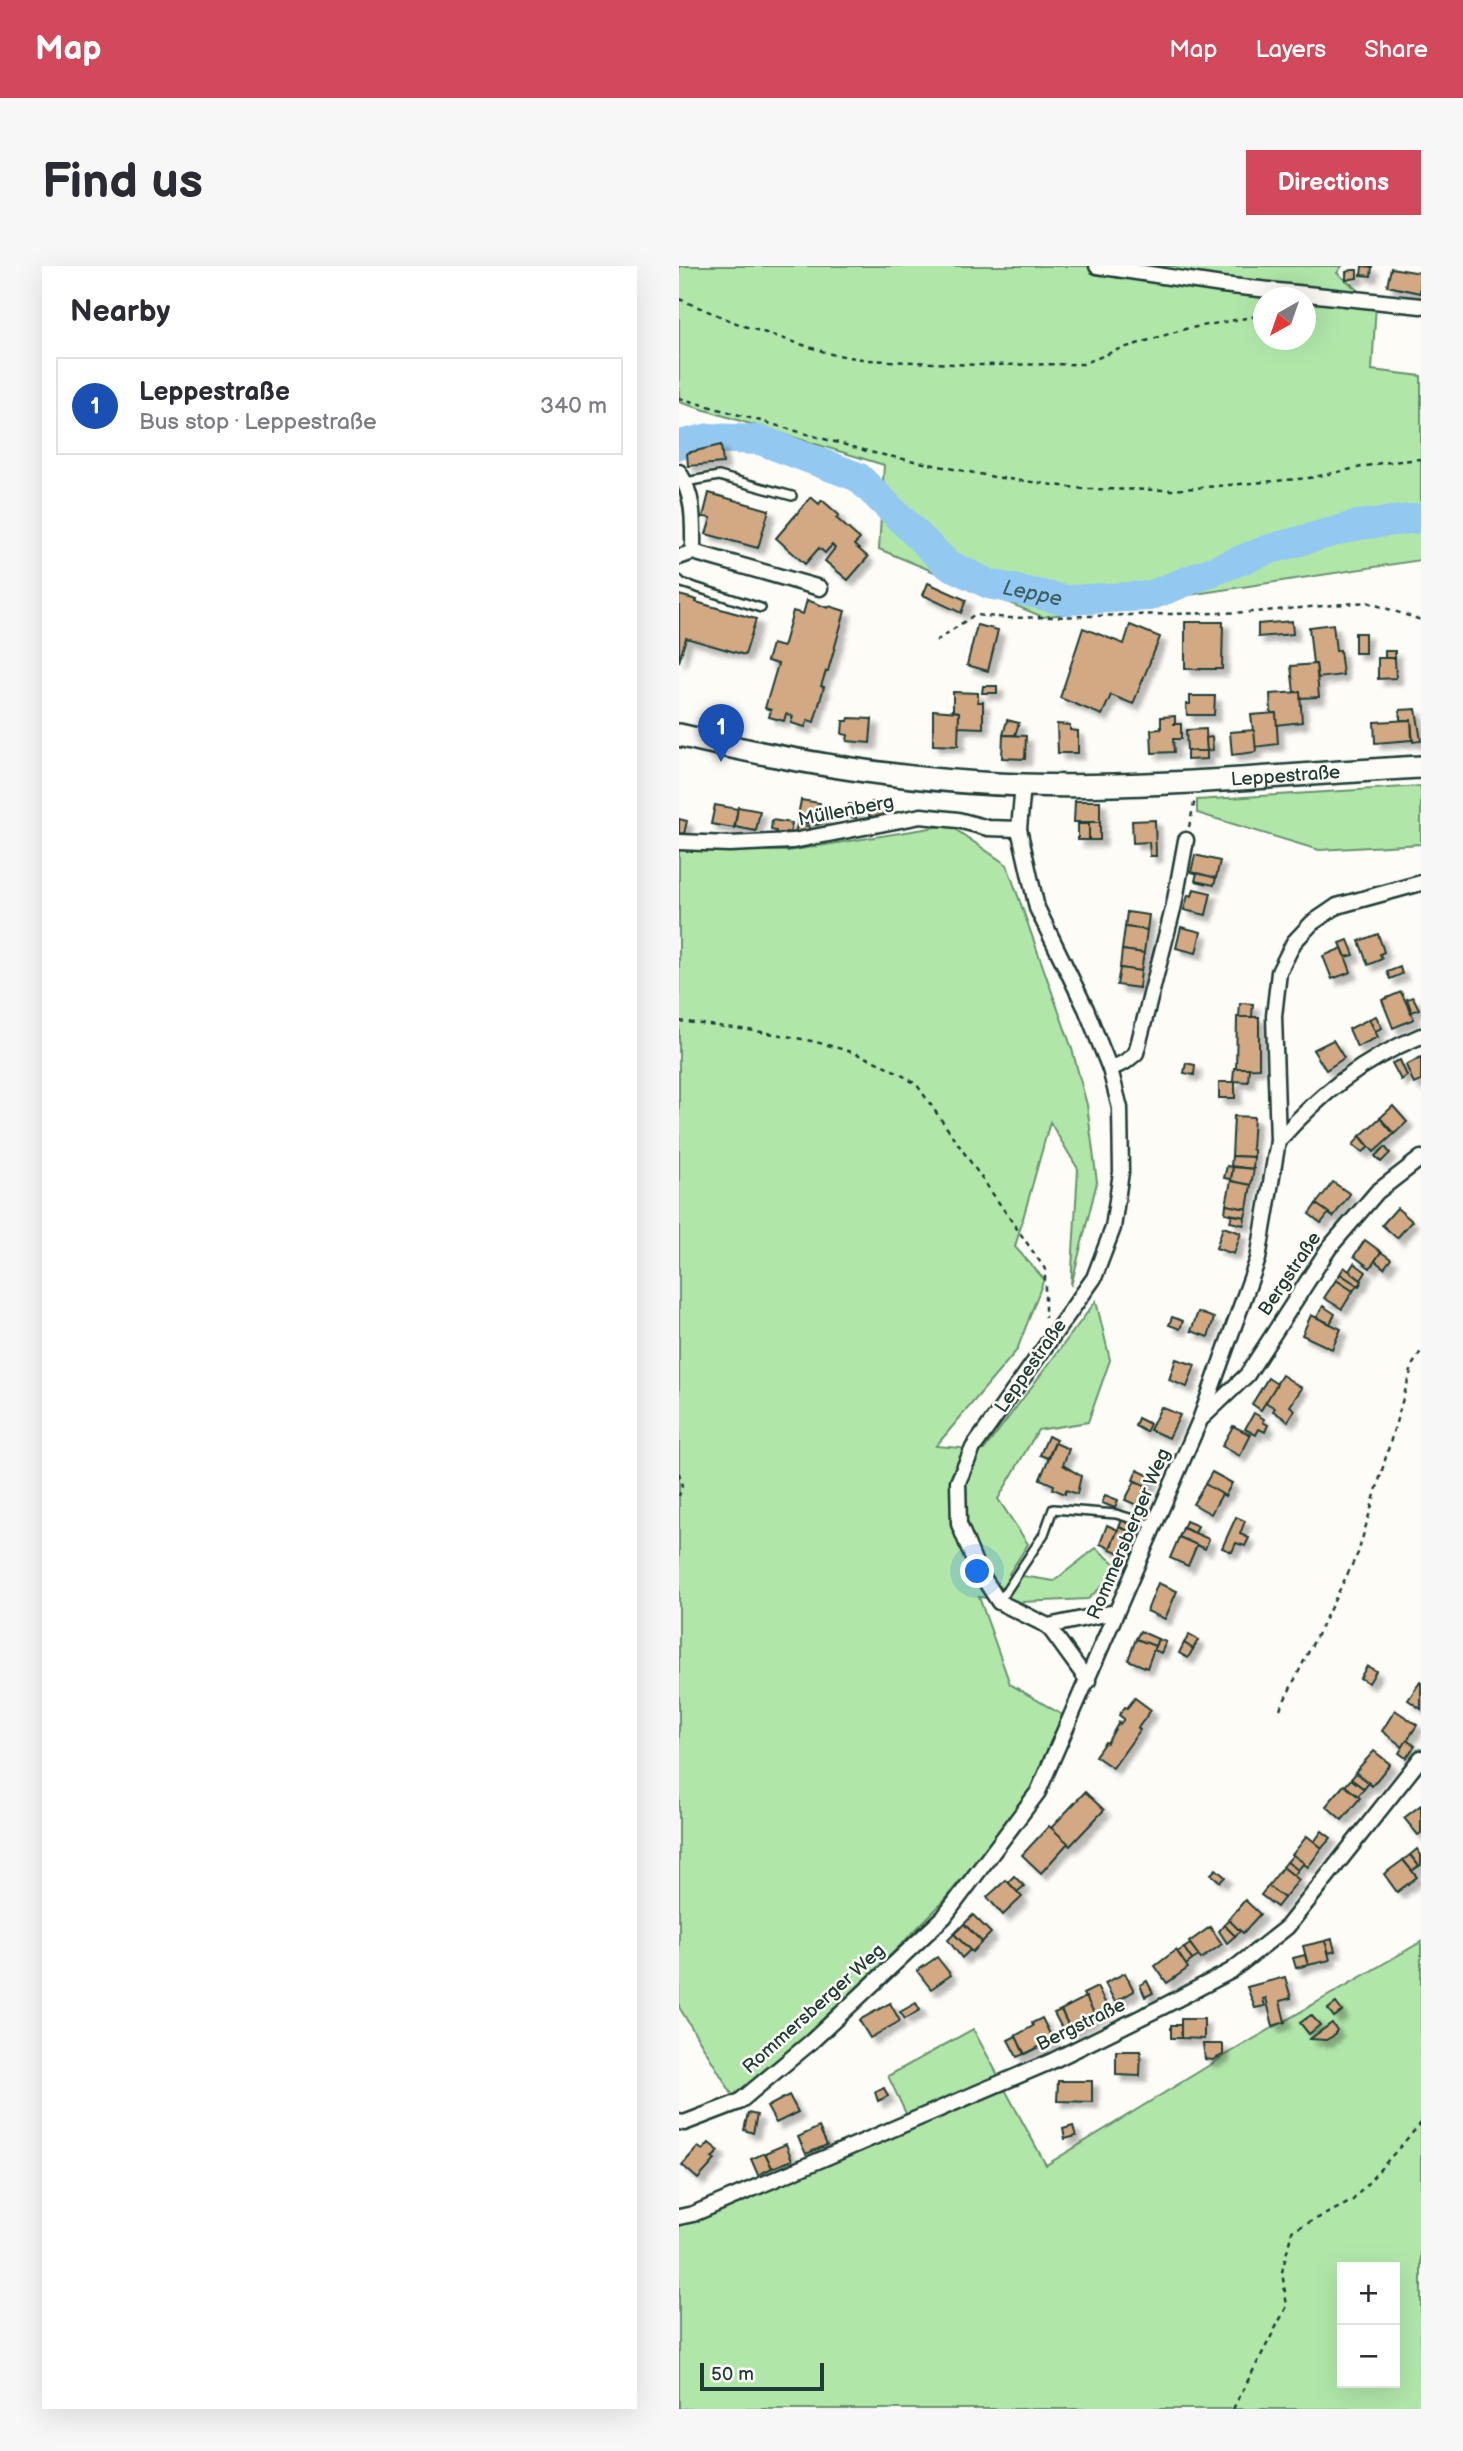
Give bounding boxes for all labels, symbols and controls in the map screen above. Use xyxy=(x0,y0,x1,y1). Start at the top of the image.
text: Map xyxy=(35,29,101,69)
text: Map xyxy=(1169,35,1217,64)
text: Layers xyxy=(1255,35,1326,64)
text: Share xyxy=(1364,35,1428,64)
button: Directions xyxy=(1246,150,1421,215)
text: Find us xyxy=(42,153,203,212)
north arrow xyxy=(1253,287,1316,350)
text: Nearby xyxy=(70,294,170,330)
text: Leppestraße xyxy=(139,377,290,408)
text: 1 xyxy=(90,392,100,420)
text: 340 m xyxy=(540,392,607,420)
text: Bus stop · Leppestraße xyxy=(139,408,377,436)
water label: Leppe xyxy=(1001,575,1064,611)
pin: 1 xyxy=(698,704,744,762)
street label: Leppestraße xyxy=(1230,761,1341,791)
street label: Müllenberg xyxy=(796,790,896,832)
street label: Bergstraße xyxy=(1254,1228,1326,1320)
street label: Leppestraße xyxy=(990,1315,1072,1417)
street label: Rommersberger Weg xyxy=(1083,1445,1175,1623)
your location xyxy=(960,1554,994,1588)
street label: Rommersberger Weg xyxy=(738,1939,890,2079)
street label: Bergstraße xyxy=(1033,1994,1129,2056)
map controls xyxy=(1337,2262,1400,2388)
button: + xyxy=(1337,2262,1400,2325)
button: − xyxy=(1337,2325,1400,2388)
scale bar xyxy=(700,2360,824,2392)
text: 50 m xyxy=(711,2363,754,2386)

